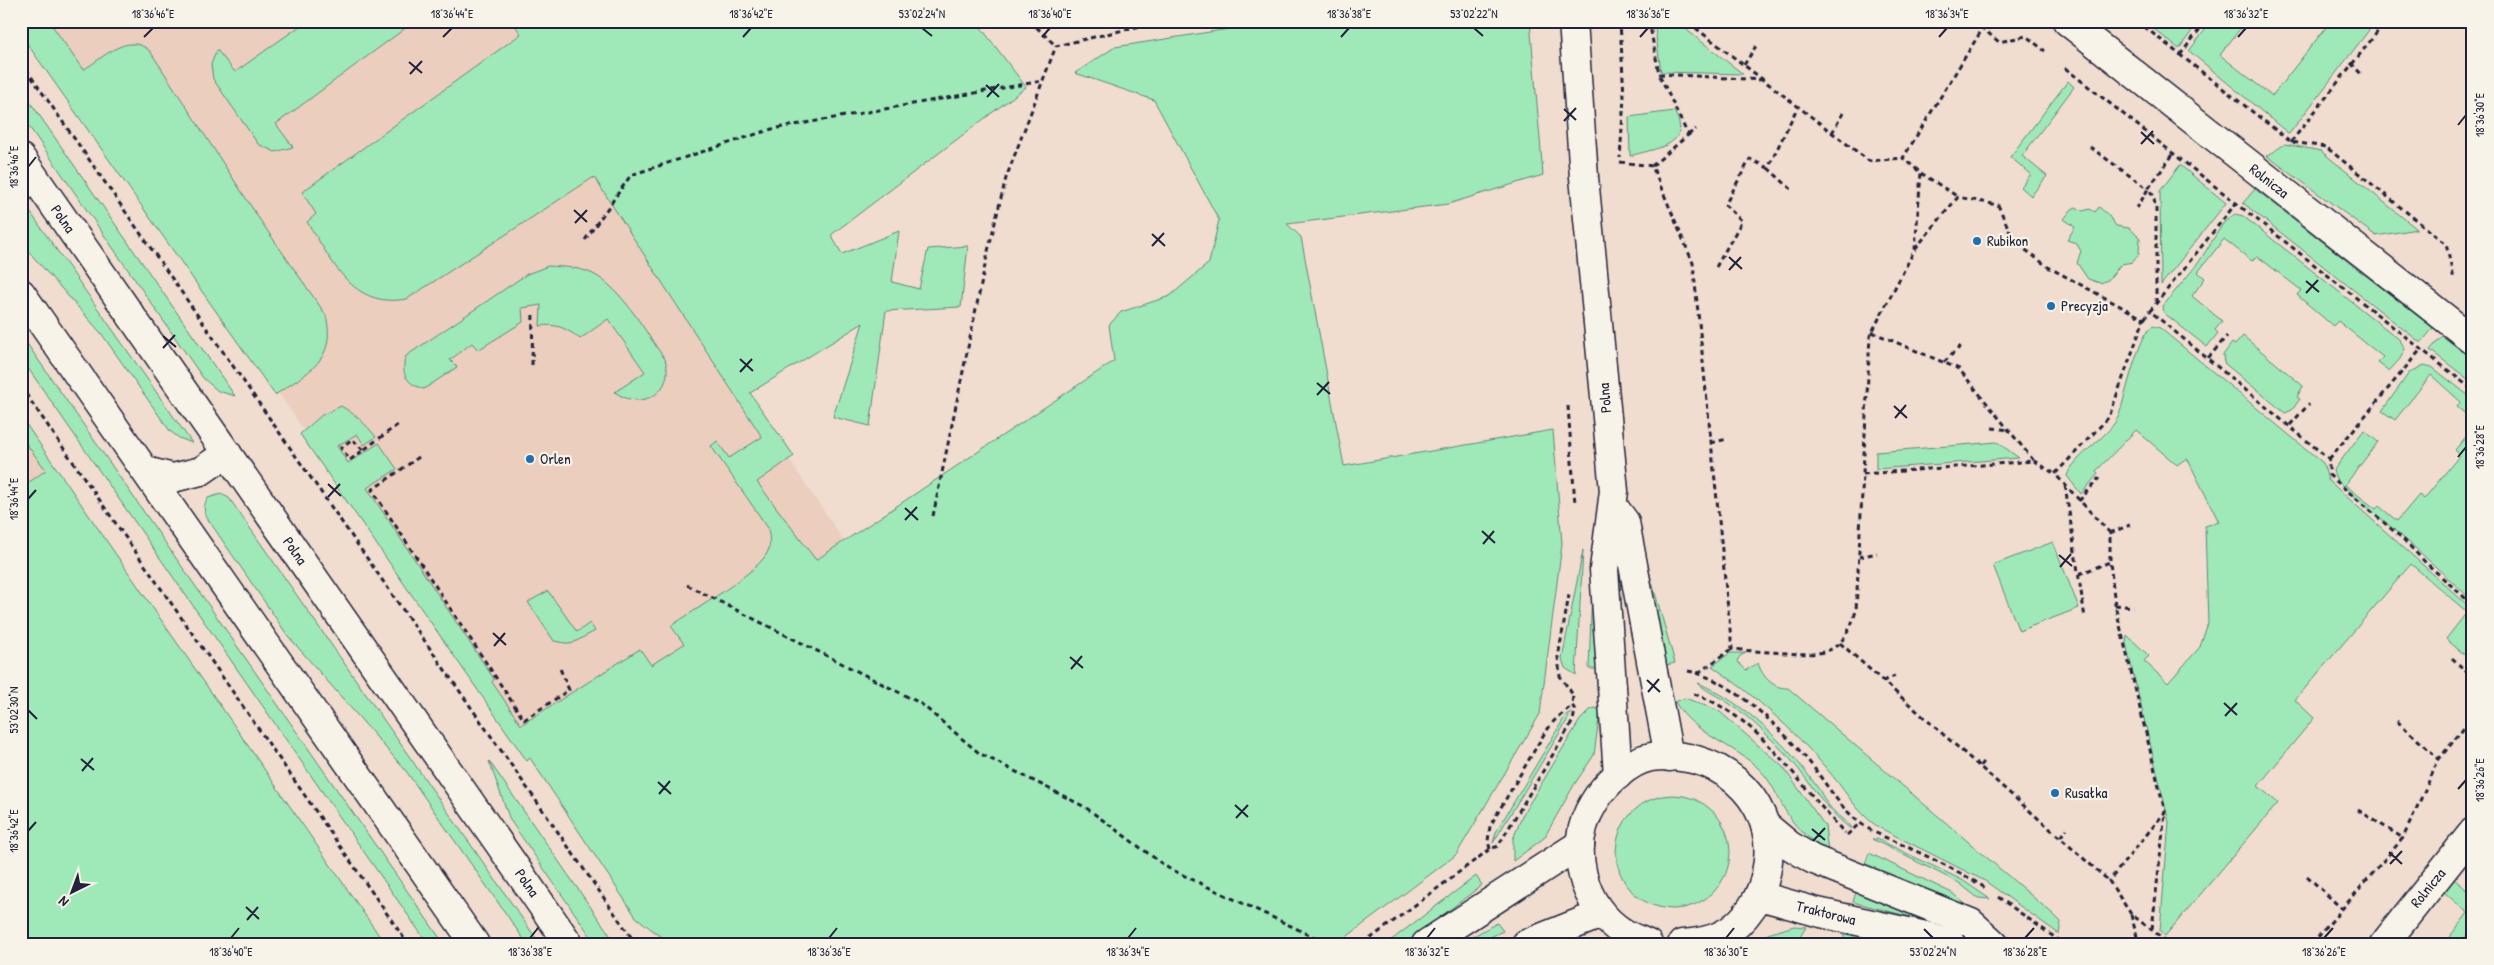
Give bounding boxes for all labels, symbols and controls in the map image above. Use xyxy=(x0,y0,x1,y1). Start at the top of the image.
text: 18°36'46"E xyxy=(132,5,175,22)
text: 18°36'44"E xyxy=(431,5,474,22)
text: 18°36'42"E xyxy=(729,5,773,22)
text: 53°02'24"N xyxy=(899,5,945,22)
text: 18°36'40"E xyxy=(1028,5,1072,22)
text: 18°36'38"E xyxy=(1327,5,1372,22)
text: 53°02'22"N xyxy=(1450,5,1498,22)
text: 18°36'36"E xyxy=(1626,5,1670,22)
text: 18°36'34"E xyxy=(1925,5,1969,22)
text: 18°36'32"E xyxy=(2224,5,2269,22)
text: 18°36'30"E xyxy=(2471,92,2488,137)
text: 18°36'46"E xyxy=(5,145,22,188)
street label: Rolnicza xyxy=(2245,158,2294,203)
street label: Polna xyxy=(46,200,81,237)
place label: Rubikon xyxy=(1987,230,2029,251)
marker: Rubikon xyxy=(1971,235,1983,247)
place label: Precyzja xyxy=(2061,295,2108,316)
marker: Precyzja xyxy=(2045,300,2057,312)
street label: Polna xyxy=(1593,382,1616,414)
text: 18°36'28"E xyxy=(2471,424,2488,469)
place label: Orlen xyxy=(540,448,571,469)
marker: Orlen xyxy=(524,453,536,465)
text: 18°36'44"E xyxy=(5,477,22,520)
street label: Polna xyxy=(278,532,313,569)
text: 53°02'30"N xyxy=(5,687,22,733)
text: 18°36'26"E xyxy=(2471,757,2488,802)
place label: Rusałka xyxy=(2065,782,2107,803)
marker: Rusałka xyxy=(2049,787,2061,799)
text: 18°36'42"E xyxy=(5,809,22,853)
street label: Rolnicza xyxy=(2405,863,2450,912)
street label: Polna xyxy=(510,864,545,901)
north arrow xyxy=(48,868,98,918)
text: N xyxy=(53,892,72,912)
street label: Traktorowa xyxy=(1794,895,1858,930)
text: 18°36'40"E xyxy=(209,943,253,960)
text: 18°36'38"E xyxy=(508,943,553,960)
text: 18°36'36"E xyxy=(807,943,851,960)
text: 18°36'34"E xyxy=(1106,943,1150,960)
text: 18°36'32"E xyxy=(1405,943,1450,960)
text: 18°36'30"E xyxy=(1704,943,1749,960)
text: 53°02'24"N xyxy=(1910,943,1956,960)
text: 18°36'28"E xyxy=(2003,943,2048,960)
text: 18°36'26"E xyxy=(2302,943,2347,960)

